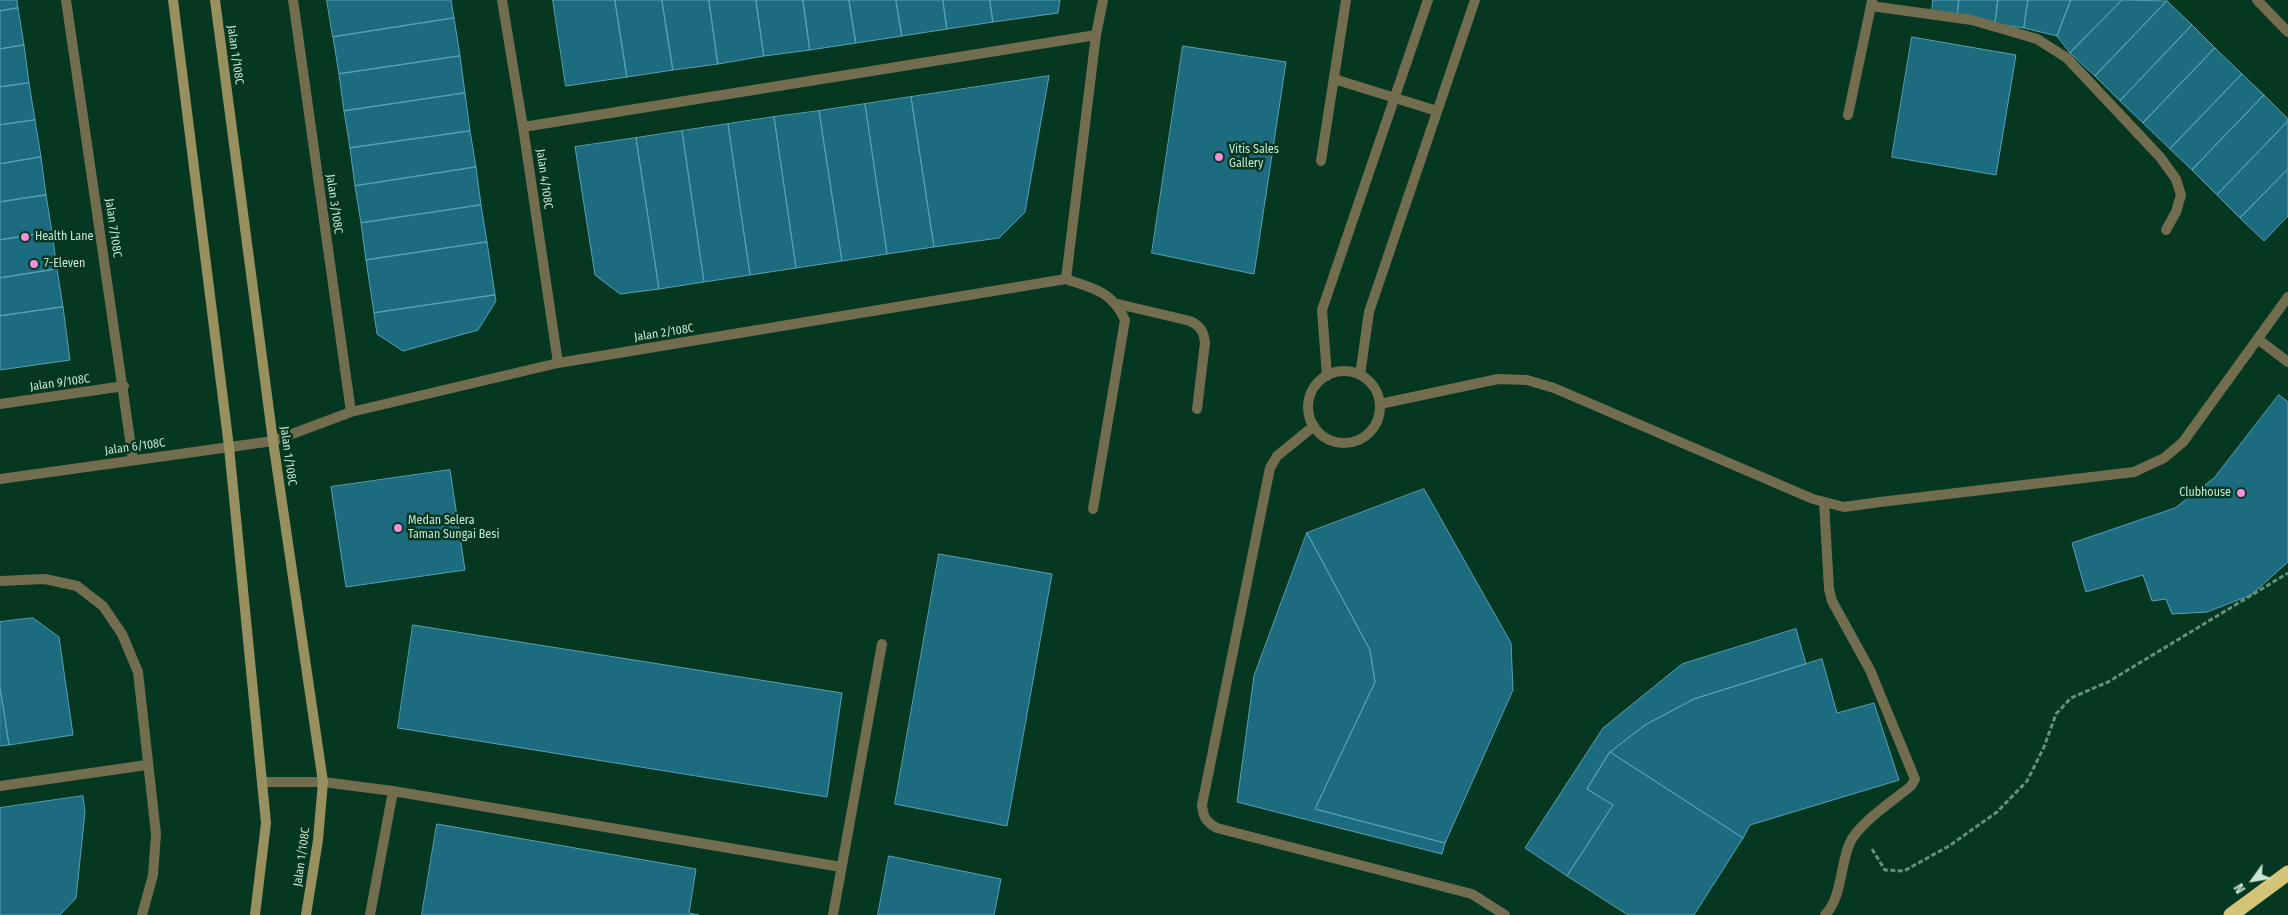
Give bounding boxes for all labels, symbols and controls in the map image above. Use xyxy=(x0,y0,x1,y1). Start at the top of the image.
street label: Jalan 1/108C xyxy=(224,24,246,86)
place label: Vitis Sales Gallery xyxy=(1229,143,1279,171)
street label: Jalan 4/108C xyxy=(533,148,555,210)
marker: Vitis Sales Gallery xyxy=(1213,151,1225,163)
street label: Jalan 3/108C xyxy=(323,173,345,235)
street label: Jalan 7/108C xyxy=(102,198,124,258)
place label: Health Lane xyxy=(35,230,93,244)
marker: Health Lane xyxy=(19,231,31,243)
place label: 7-Eleven xyxy=(44,257,85,271)
marker: 7-Eleven xyxy=(28,258,40,270)
street label: Jalan 2/108C xyxy=(633,321,695,345)
street label: Jalan 9/108C xyxy=(29,372,91,394)
street label: Jalan 1/108C xyxy=(277,425,299,487)
street label: Jalan 6/108C xyxy=(104,436,166,458)
place label: Clubhouse xyxy=(2179,486,2231,500)
marker: Clubhouse xyxy=(2235,487,2247,499)
place label: Medan Selera Taman Sungai Besi xyxy=(408,514,499,542)
marker: Medan Selera Taman Sungai Besi xyxy=(392,522,404,534)
street label: Jalan 1/108C xyxy=(291,826,313,888)
north arrow xyxy=(2228,855,2278,905)
text: N xyxy=(2230,880,2249,896)

